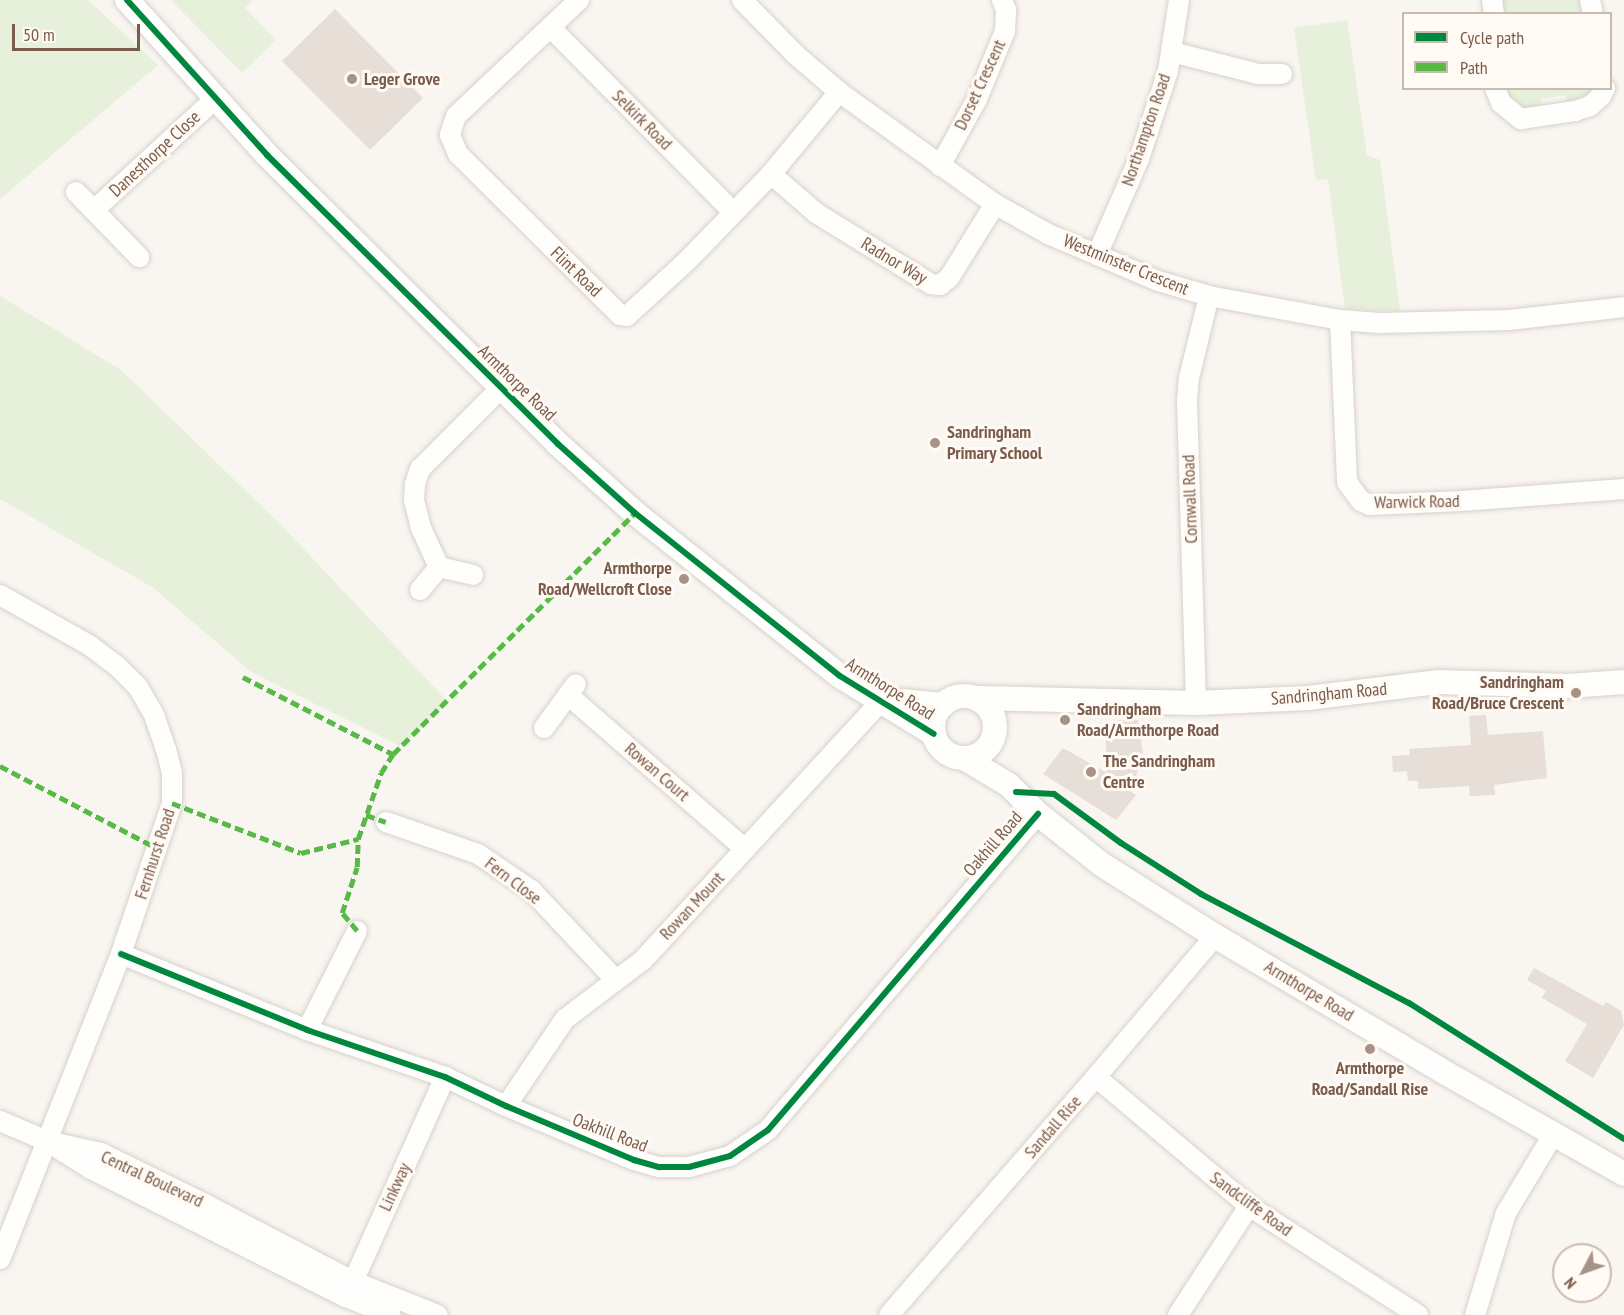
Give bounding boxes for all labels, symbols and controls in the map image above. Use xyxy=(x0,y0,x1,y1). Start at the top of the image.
scale bar xyxy=(15,12,142,50)
legend xyxy=(1402,12,1612,90)
text: 50 m xyxy=(23,23,55,46)
text: Cycle path xyxy=(1460,26,1524,49)
street label: Dorset Crescent xyxy=(950,36,1010,134)
text: Path xyxy=(1460,56,1488,79)
place label: Leger Grove xyxy=(364,68,440,90)
street label: Northampton Road xyxy=(1117,71,1175,189)
marker: Leger Grove xyxy=(345,72,359,86)
street label: Selkirk Road xyxy=(607,85,677,155)
street label: Danesthorpe Close xyxy=(105,106,205,202)
street label: Westminster Crescent xyxy=(1060,230,1192,300)
street label: Radnor Way xyxy=(857,233,931,289)
street label: Flint Road xyxy=(546,242,606,302)
street label: Armthorpe Road xyxy=(473,340,561,426)
place label: Sandringham Primary School xyxy=(947,422,1043,464)
marker: Sandringham Primary School xyxy=(928,436,942,450)
street label: Cornwall Road xyxy=(1178,454,1202,544)
street label: Warwick Road xyxy=(1374,490,1460,514)
place label: Armthorpe Road/Wellcroft Close xyxy=(538,558,672,600)
marker: Armthorpe Road/Wellcroft Close xyxy=(677,572,691,586)
street label: Armthorpe Road xyxy=(842,653,938,725)
place label: Sandringham Road/Bruce Crescent xyxy=(1432,672,1564,714)
street label: Sandringham Road xyxy=(1270,678,1388,710)
marker: Sandringham Road/Bruce Crescent xyxy=(1569,686,1583,700)
place label: Sandringham Road/Armthorpe Road xyxy=(1077,699,1219,742)
marker: Sandringham Road/Armthorpe Road xyxy=(1058,713,1072,727)
street label: Rowan Court xyxy=(620,738,694,806)
place label: The Sandringham Centre xyxy=(1103,751,1215,794)
marker: The Sandringham Centre xyxy=(1084,765,1098,779)
street label: Fernhurst Road xyxy=(130,806,180,902)
street label: Oakhill Road xyxy=(959,807,1027,881)
street label: Fern Close xyxy=(480,853,546,909)
street label: Rowan Mount xyxy=(655,868,729,944)
street label: Armthorpe Road xyxy=(1260,956,1358,1026)
marker: Armthorpe Road/Sandall Rise xyxy=(1363,1042,1377,1056)
place label: Armthorpe Road/Sandall Rise xyxy=(1312,1058,1428,1100)
street label: Sandall Rise xyxy=(1020,1091,1086,1163)
street label: Oakhill Road xyxy=(569,1109,651,1157)
street label: Central Boulevard xyxy=(97,1146,207,1212)
street label: Linkway xyxy=(374,1159,416,1215)
street label: Sandcliffe Road xyxy=(1206,1167,1296,1241)
north arrow xyxy=(1552,1243,1612,1303)
text: N xyxy=(1560,1274,1580,1293)

